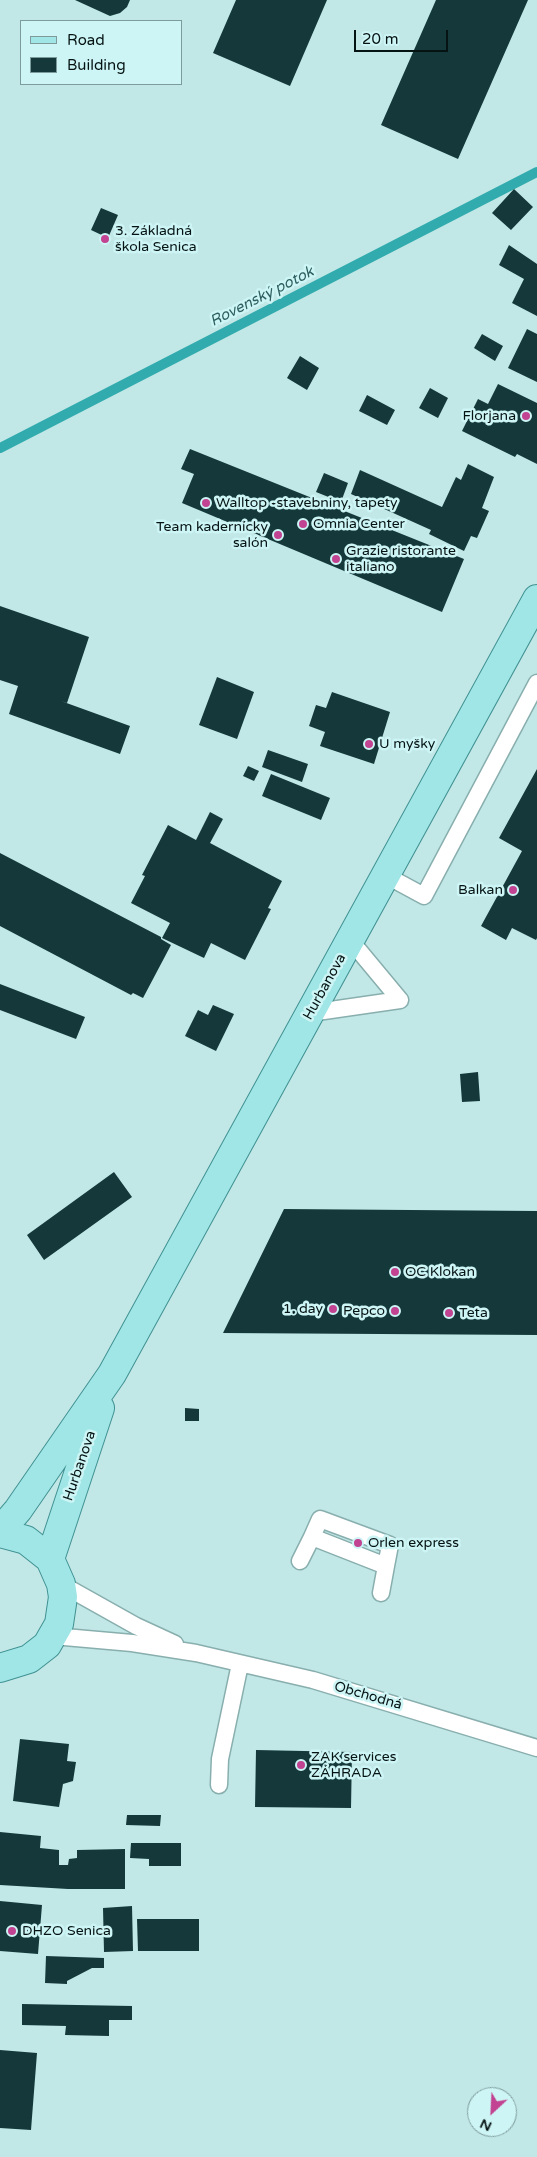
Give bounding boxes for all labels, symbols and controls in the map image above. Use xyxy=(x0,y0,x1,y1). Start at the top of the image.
legend xyxy=(20,20,182,85)
scale bar xyxy=(357,20,451,52)
text: 20 m xyxy=(362,30,399,48)
text: Road xyxy=(67,31,105,49)
text: Building xyxy=(67,56,126,74)
place label: 3. Základná škola Senica xyxy=(115,223,197,256)
marker: 3. Základná škola Senica xyxy=(99,233,111,245)
water label: Rovenský potok xyxy=(207,263,317,331)
place label: Florjana xyxy=(462,408,516,424)
marker: Florjana xyxy=(520,410,532,422)
place label: Walltop -stavebniny, tapety xyxy=(216,495,398,511)
marker: Walltop -stavebniny, tapety xyxy=(200,497,212,509)
place label: Omnia Center xyxy=(313,516,405,532)
marker: Omnia Center xyxy=(297,518,309,530)
place label: Team kadernícky salón xyxy=(156,519,268,552)
marker: Team kadernícky salón xyxy=(272,529,284,541)
place label: Grazie ristorante italiano xyxy=(346,543,456,576)
marker: Grazie ristorante italiano xyxy=(330,553,342,565)
place label: U myšky xyxy=(379,736,435,752)
marker: U myšky xyxy=(363,738,375,750)
place label: Balkan xyxy=(458,882,503,898)
marker: Balkan xyxy=(507,884,519,896)
street label: Hurbanova xyxy=(300,951,350,1023)
place label: OC Klokan xyxy=(405,1264,475,1280)
marker: OC Klokan xyxy=(389,1266,401,1278)
place label: 1. day xyxy=(283,1301,323,1317)
marker: 1. day xyxy=(327,1303,339,1315)
place label: Pepco xyxy=(343,1303,385,1319)
marker: Pepco xyxy=(389,1305,401,1317)
place label: Teta xyxy=(459,1305,488,1321)
marker: Teta xyxy=(443,1307,455,1319)
street label: Hurbanova xyxy=(60,1429,100,1503)
place label: Orlen express xyxy=(368,1535,459,1551)
marker: Orlen express xyxy=(352,1537,364,1549)
street label: Obchodná xyxy=(332,1678,404,1714)
place label: ZAK services ZÁHRADA xyxy=(311,1749,396,1781)
marker: ZAK services ZÁHRADA xyxy=(295,1759,307,1771)
place label: DHZO Senica xyxy=(22,1923,111,1939)
marker: DHZO Senica xyxy=(6,1925,18,1937)
north arrow xyxy=(467,2087,517,2137)
text: N xyxy=(477,2115,495,2135)

